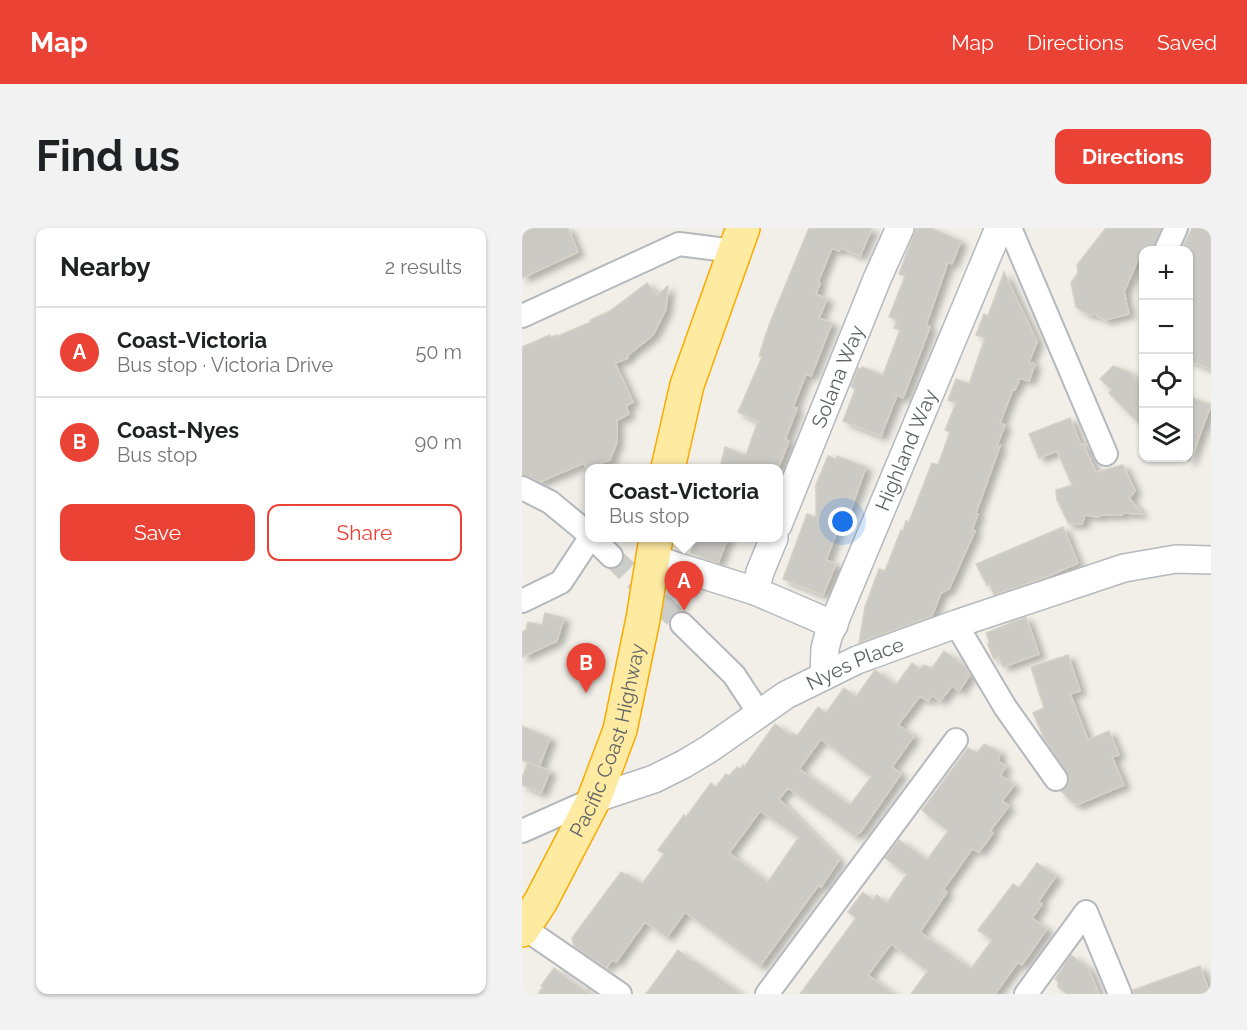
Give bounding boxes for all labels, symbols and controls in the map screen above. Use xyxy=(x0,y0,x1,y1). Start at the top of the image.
text: Map xyxy=(30,26,88,59)
text: Map xyxy=(951,30,994,55)
text: Directions xyxy=(1027,30,1124,55)
text: Saved xyxy=(1157,30,1217,55)
button: Directions xyxy=(1055,129,1211,184)
text: Find us xyxy=(36,132,180,181)
map controls xyxy=(1139,246,1193,462)
button: + xyxy=(1139,246,1193,300)
text: Nearby xyxy=(60,252,150,282)
text: 2 results xyxy=(385,255,462,279)
button: − xyxy=(1139,300,1193,354)
street label: Solana Way xyxy=(806,322,869,431)
text: Coast-Victoria xyxy=(117,327,267,353)
text: A xyxy=(73,340,86,364)
text: 50 m xyxy=(415,340,462,364)
text: Bus stop · Victoria Drive xyxy=(117,353,333,377)
button: locate xyxy=(1139,354,1193,408)
street label: Highland Way xyxy=(870,386,942,514)
button: layers xyxy=(1139,408,1193,462)
text: Coast-Nyes xyxy=(117,417,239,443)
text: B xyxy=(73,430,86,454)
text: 90 m xyxy=(415,430,462,454)
text: Bus stop xyxy=(117,443,197,467)
popup xyxy=(585,464,783,542)
text: Coast-Victoria xyxy=(609,478,759,504)
button: Save xyxy=(60,504,255,561)
button: Share xyxy=(267,504,462,561)
text: Bus stop xyxy=(609,504,689,528)
your location xyxy=(828,507,857,536)
pin: A xyxy=(664,562,704,611)
street label: Nyes Place xyxy=(802,632,907,695)
street label: Pacific Coast Highway xyxy=(564,641,650,841)
pin: B xyxy=(566,644,606,693)

